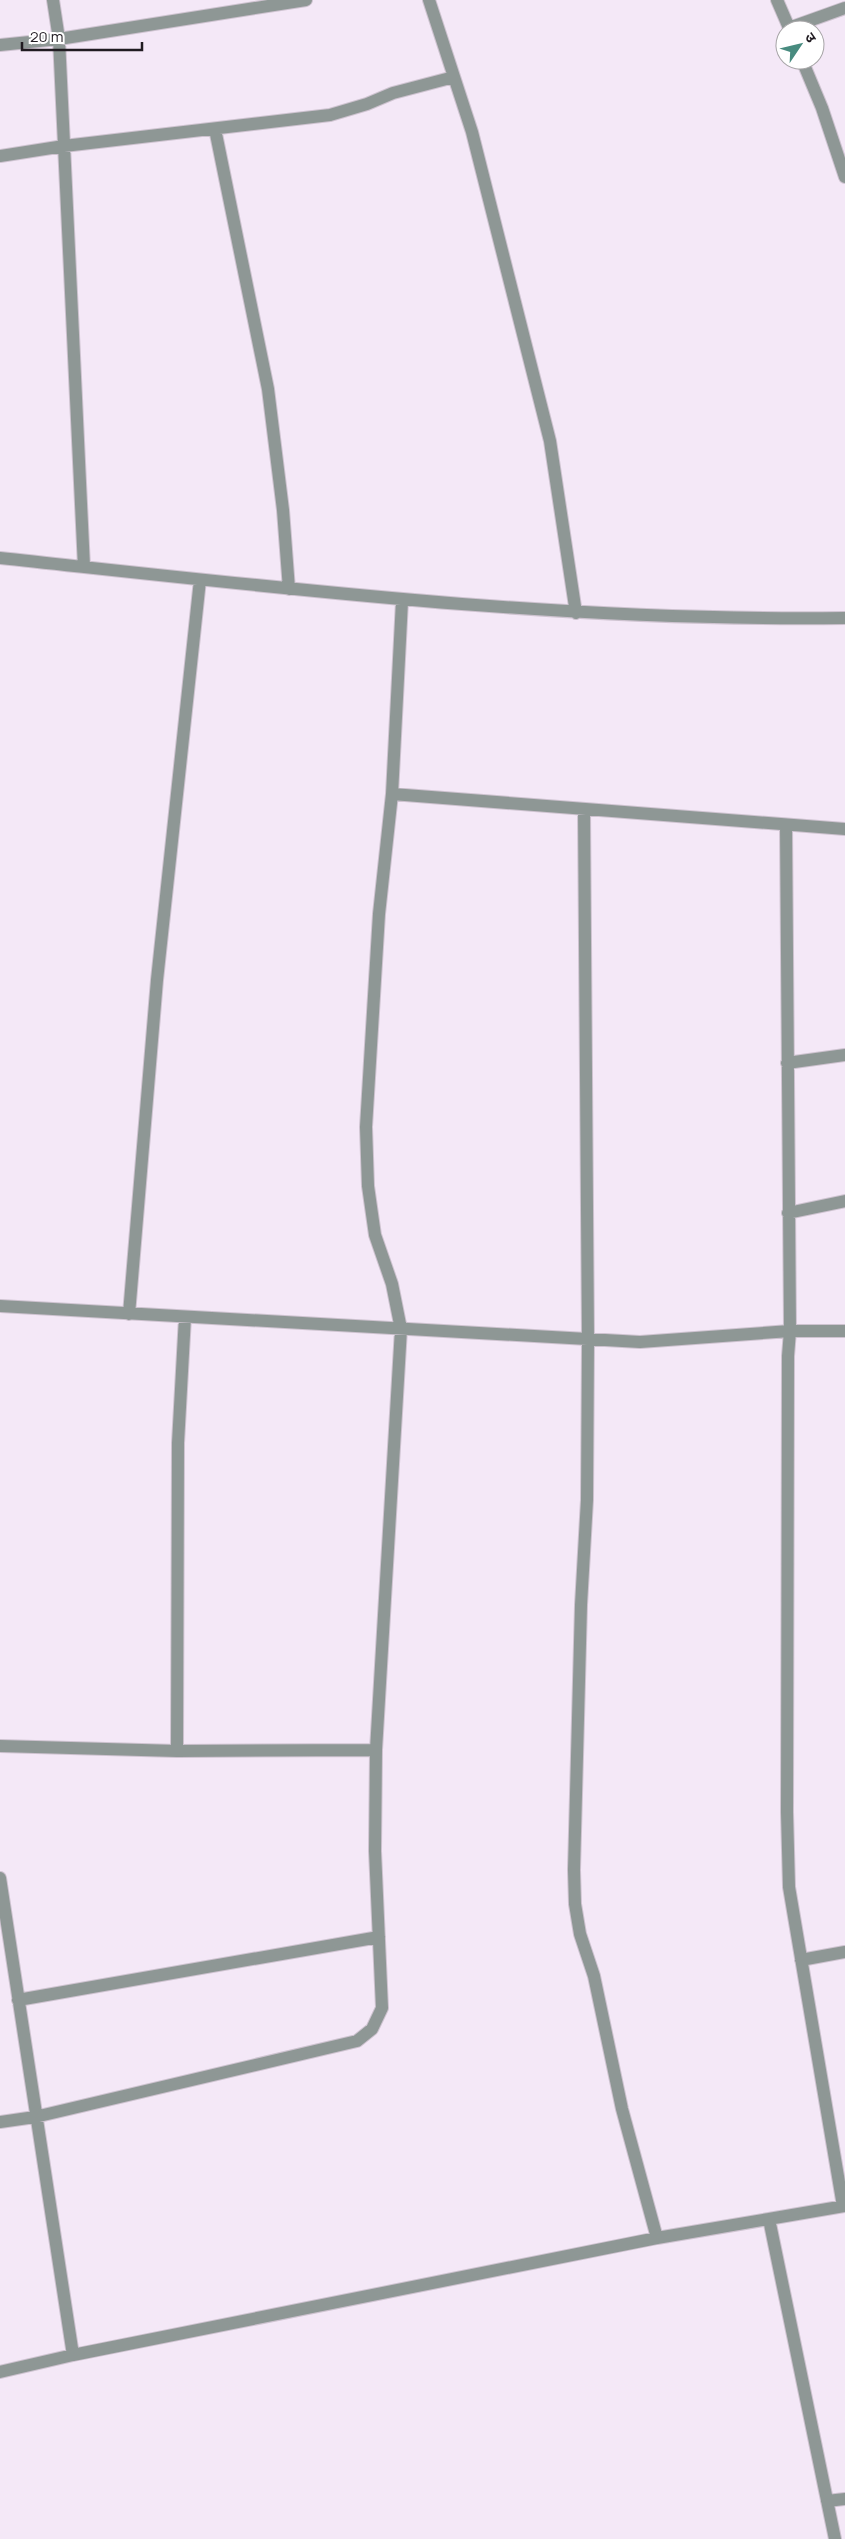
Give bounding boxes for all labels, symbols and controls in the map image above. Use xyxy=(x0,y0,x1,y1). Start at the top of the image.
scale bar xyxy=(22,20,142,52)
north arrow xyxy=(775,20,825,70)
text: 20 m xyxy=(30,26,63,47)
text: उ xyxy=(801,28,822,47)

